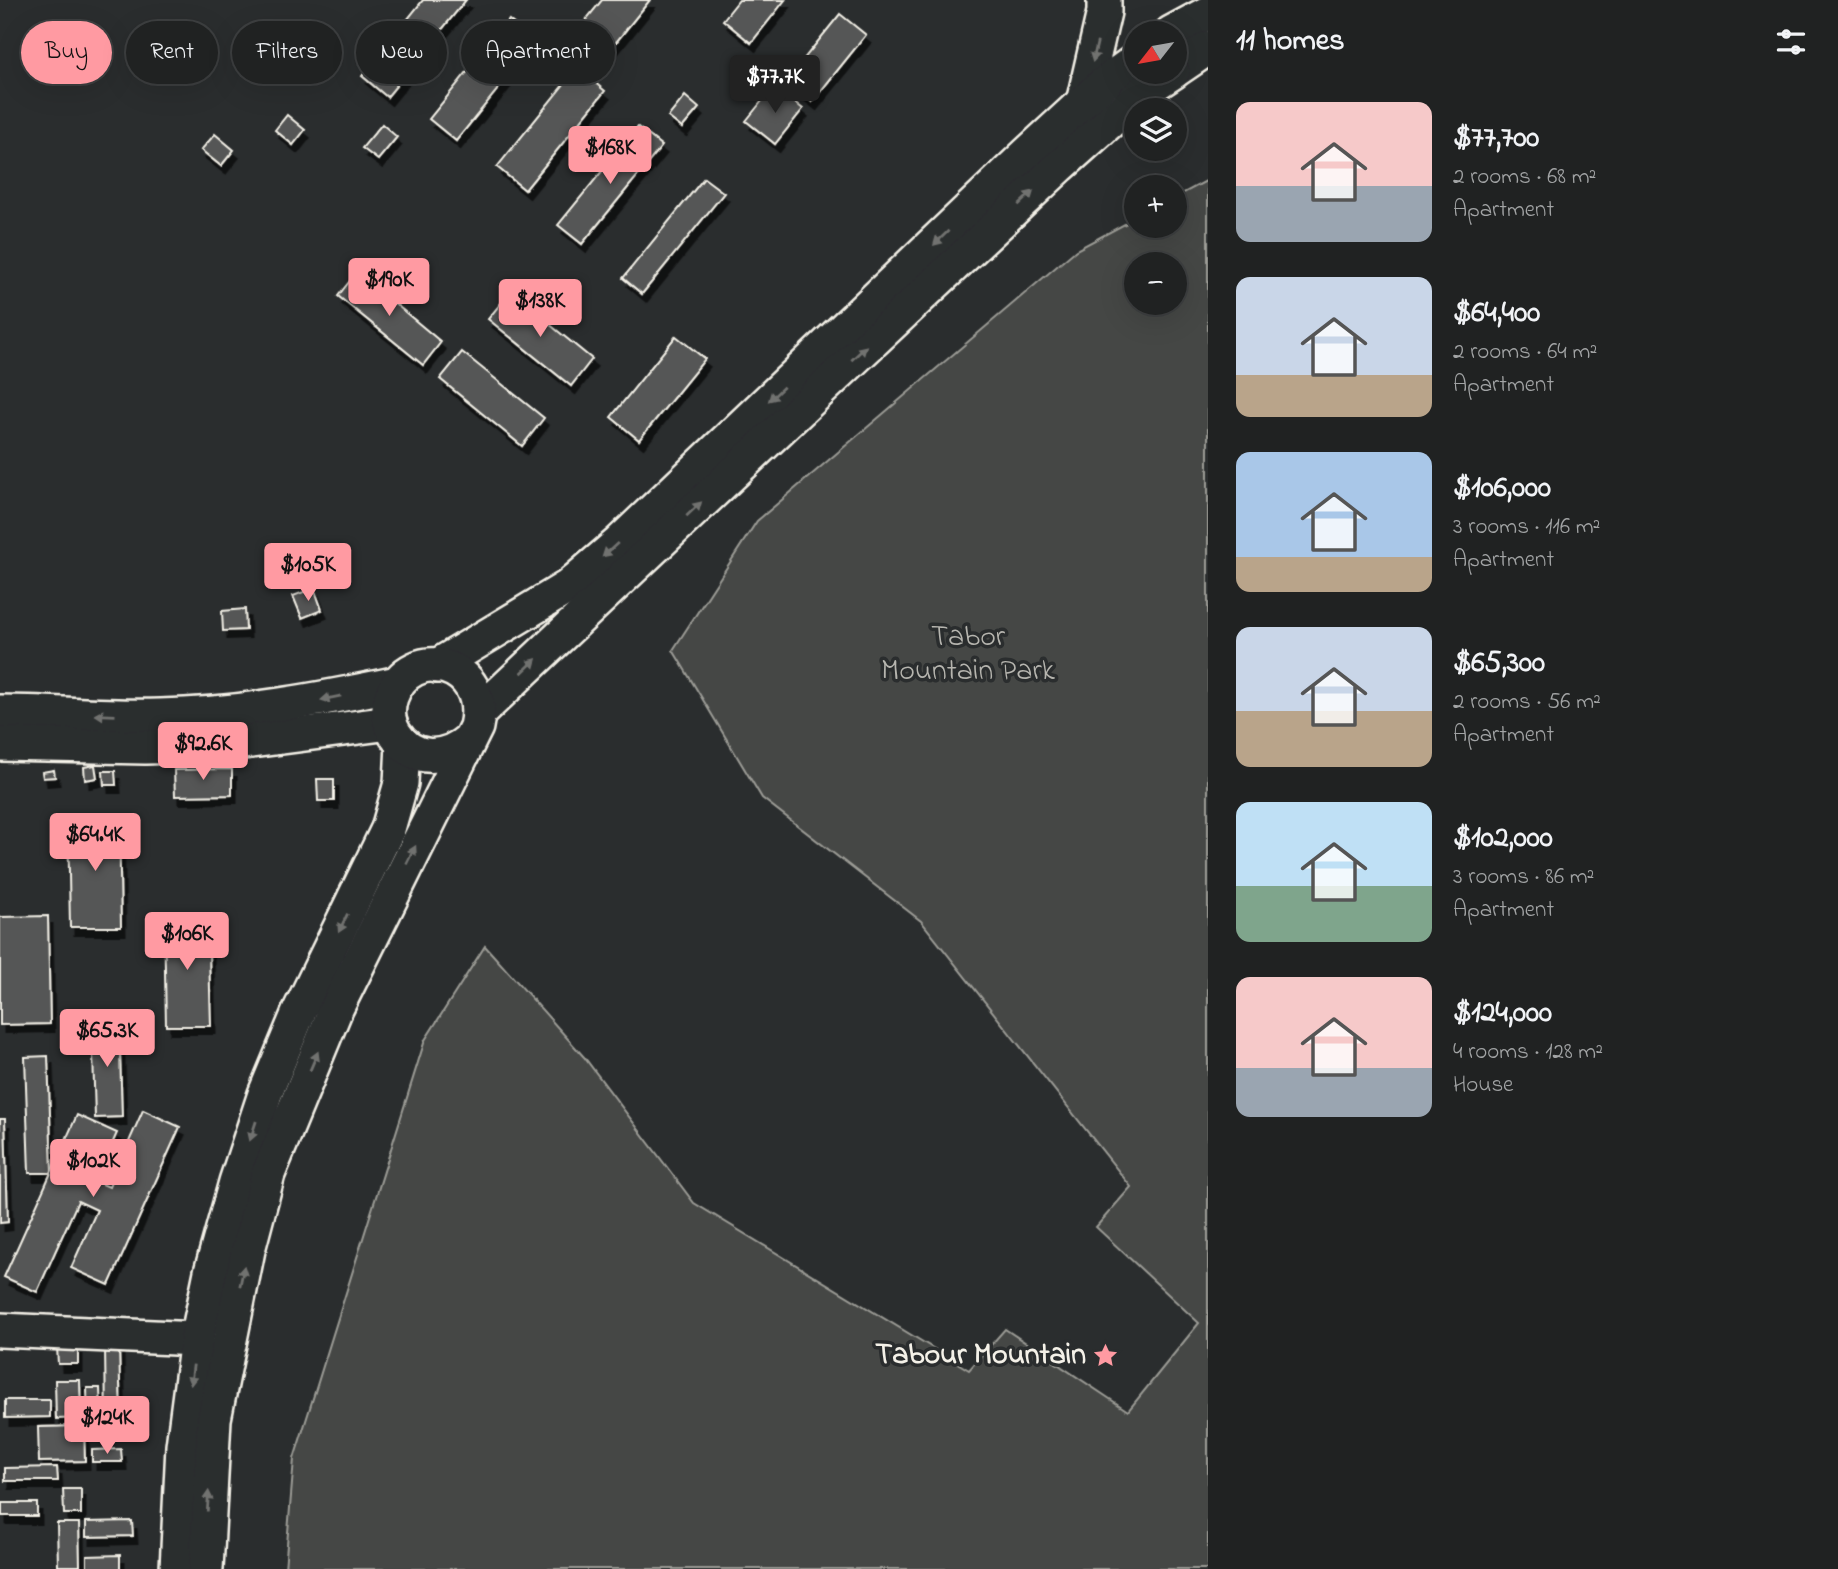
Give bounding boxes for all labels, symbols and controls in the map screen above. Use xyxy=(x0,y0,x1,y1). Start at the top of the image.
text: 11 homes xyxy=(1236,20,1344,64)
chip: Buy xyxy=(21,21,112,84)
chip: Rent xyxy=(126,21,218,84)
chip: Filters xyxy=(232,21,342,84)
chip: New xyxy=(356,21,447,84)
chip: Apartment xyxy=(461,21,615,84)
north arrow xyxy=(1124,21,1186,84)
map controls xyxy=(1124,21,1187,315)
icon: filters xyxy=(1772,23,1810,61)
one-way arrow xyxy=(1089,41,1100,63)
pin: $77.7K xyxy=(718,55,832,115)
text: $77.7K xyxy=(746,61,804,94)
button: layers xyxy=(1124,98,1187,161)
text: $77,700 xyxy=(1453,117,1539,161)
pin: $168K xyxy=(561,127,659,186)
icon: home xyxy=(1292,130,1376,214)
text: $168K xyxy=(584,132,636,165)
text: 2 rooms · 68 m² xyxy=(1453,161,1596,194)
button: + xyxy=(1124,175,1187,238)
one-way arrow xyxy=(1017,191,1034,207)
text: Apartment xyxy=(1453,194,1554,227)
one-way arrow xyxy=(932,230,950,246)
button: − xyxy=(1124,252,1187,315)
pin: $190K xyxy=(340,258,438,318)
text: $190K xyxy=(364,264,414,297)
pin: $138K xyxy=(491,280,589,339)
text: $138K xyxy=(515,285,565,318)
text: $64,400 xyxy=(1453,292,1540,336)
icon: home xyxy=(1292,305,1376,389)
text: 2 rooms · 64 m² xyxy=(1453,336,1597,369)
one-way arrow xyxy=(850,346,867,362)
text: Apartment xyxy=(1453,369,1554,402)
one-way arrow xyxy=(768,386,785,402)
text: $106,000 xyxy=(1453,467,1551,511)
icon: home xyxy=(1292,480,1376,564)
one-way arrow xyxy=(685,502,702,518)
text: 3 rooms · 116 m² xyxy=(1453,511,1600,544)
one-way arrow xyxy=(601,542,619,558)
pin: $105K xyxy=(259,544,357,603)
text: Apartment xyxy=(1453,544,1554,577)
text: $105K xyxy=(280,549,336,582)
park label: Tabor Mountain Park xyxy=(881,616,1056,694)
text: $65,300 xyxy=(1453,642,1545,686)
icon: home xyxy=(1292,655,1376,739)
one-way arrow xyxy=(520,658,538,674)
text: 2 rooms · 56 m² xyxy=(1453,686,1601,719)
one-way arrow xyxy=(320,692,342,703)
one-way arrow xyxy=(94,709,116,720)
text: Apartment xyxy=(1453,719,1554,752)
pin: $92.6K xyxy=(146,722,260,782)
text: $92.6K xyxy=(174,728,232,761)
pin: $64.4K xyxy=(38,814,152,873)
text: $102,000 xyxy=(1453,817,1553,861)
text: $64.4K xyxy=(66,819,124,852)
icon: home xyxy=(1292,830,1376,914)
one-way arrow xyxy=(405,845,417,865)
text: 3 rooms · 86 m² xyxy=(1453,861,1594,894)
text: Apartment xyxy=(1453,894,1554,927)
pin: $106K xyxy=(138,912,236,972)
one-way arrow xyxy=(338,913,349,933)
text: $106K xyxy=(161,918,213,951)
text: $124,000 xyxy=(1453,992,1552,1036)
icon: home xyxy=(1292,1005,1376,1089)
pin: $65.3K xyxy=(50,1010,164,1069)
text: $65.3K xyxy=(76,1015,138,1048)
text: 4 rooms · 128 m² xyxy=(1453,1036,1603,1069)
one-way arrow xyxy=(308,1051,320,1071)
text: House xyxy=(1453,1069,1513,1102)
one-way arrow xyxy=(247,1121,258,1142)
pin: $102K xyxy=(44,1140,142,1199)
text: $102K xyxy=(66,1145,120,1178)
one-way arrow xyxy=(237,1265,248,1287)
place label: Tabour Mountain xyxy=(875,1334,1086,1378)
place icon: Tabour Mountain xyxy=(1092,1342,1120,1370)
one-way arrow xyxy=(187,1364,198,1386)
pin: $124K xyxy=(58,1396,156,1456)
text: $124K xyxy=(80,1402,134,1435)
one-way arrow xyxy=(203,1490,214,1512)

